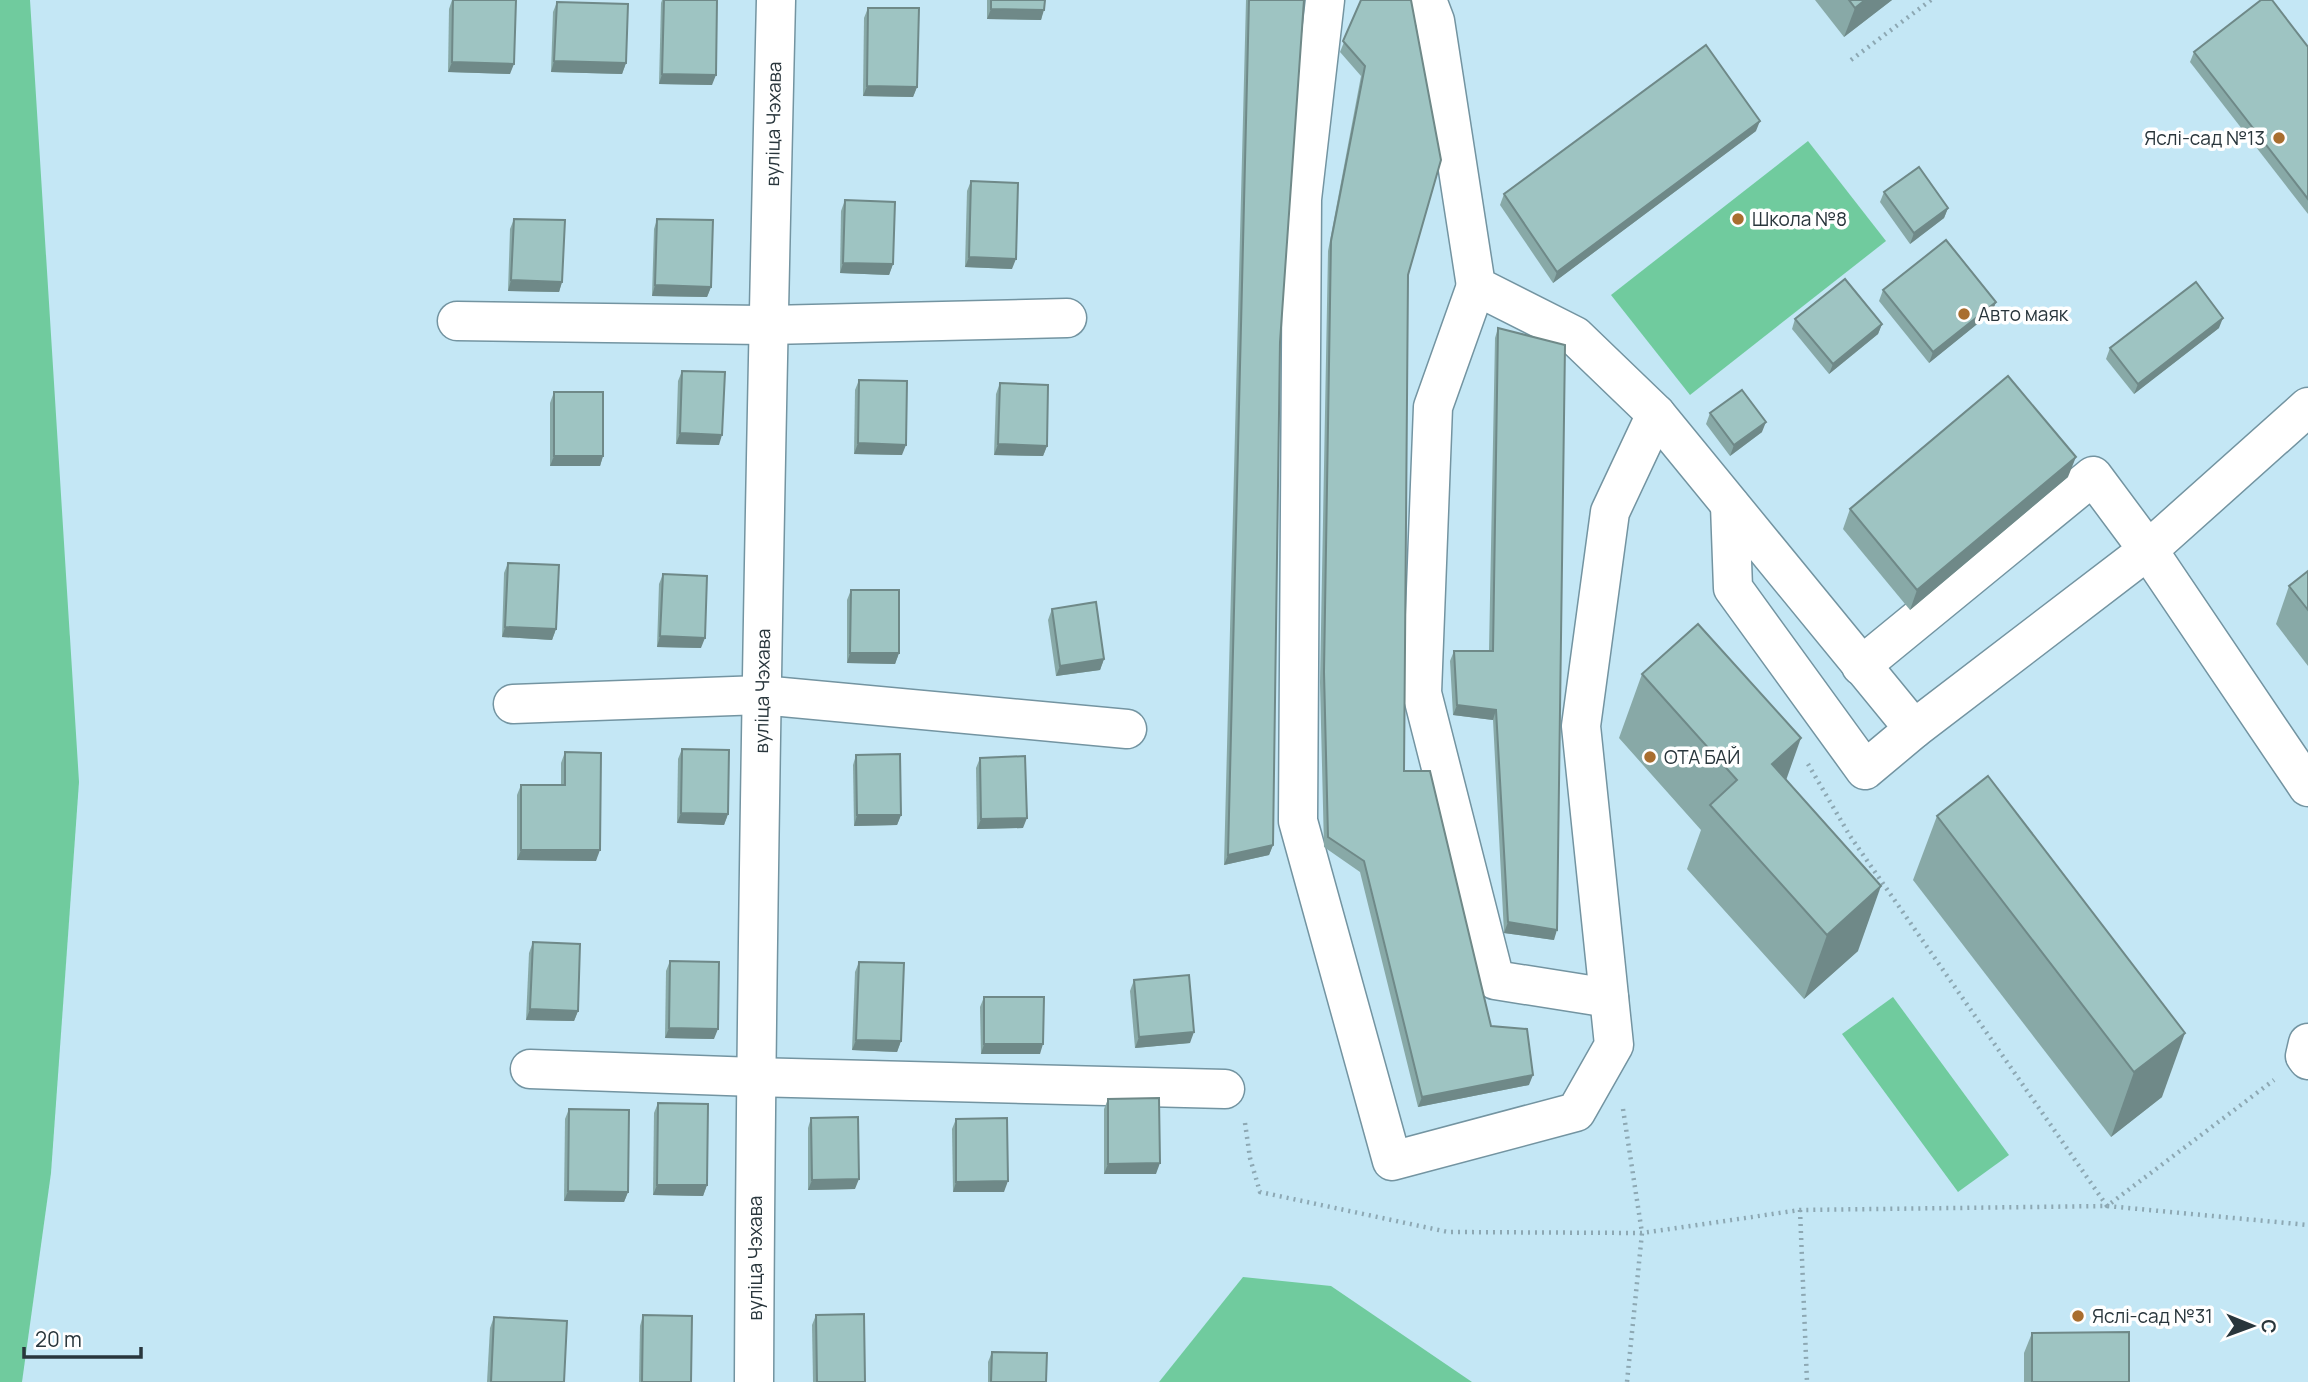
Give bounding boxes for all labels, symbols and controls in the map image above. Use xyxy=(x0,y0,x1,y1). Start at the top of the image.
street label: вуліца Чэхава xyxy=(759,61,787,187)
place label: Яслі-сад №13 xyxy=(2144,125,2265,151)
marker: Яслі-сад №13 xyxy=(2271,130,2287,146)
place label: Школа №8 xyxy=(1752,206,1847,232)
marker: Школа №8 xyxy=(1730,211,1746,227)
place label: Авто маяк xyxy=(1978,301,2069,327)
marker: Авто маяк xyxy=(1956,306,1972,322)
street label: вуліца Чэхава xyxy=(748,628,776,754)
place label: ОТА БАЙ xyxy=(1664,744,1740,770)
marker: ОТА БАЙ xyxy=(1642,749,1658,765)
street label: вуліца Чэхава xyxy=(742,1196,768,1320)
north arrow xyxy=(2217,1291,2287,1361)
place label: Яслі-сад №31 xyxy=(2092,1303,2213,1329)
marker: Яслі-сад №31 xyxy=(2070,1308,2086,1324)
scale bar xyxy=(24,1316,142,1360)
text: С xyxy=(2256,1319,2282,1334)
text: 20 m xyxy=(35,1325,82,1353)

